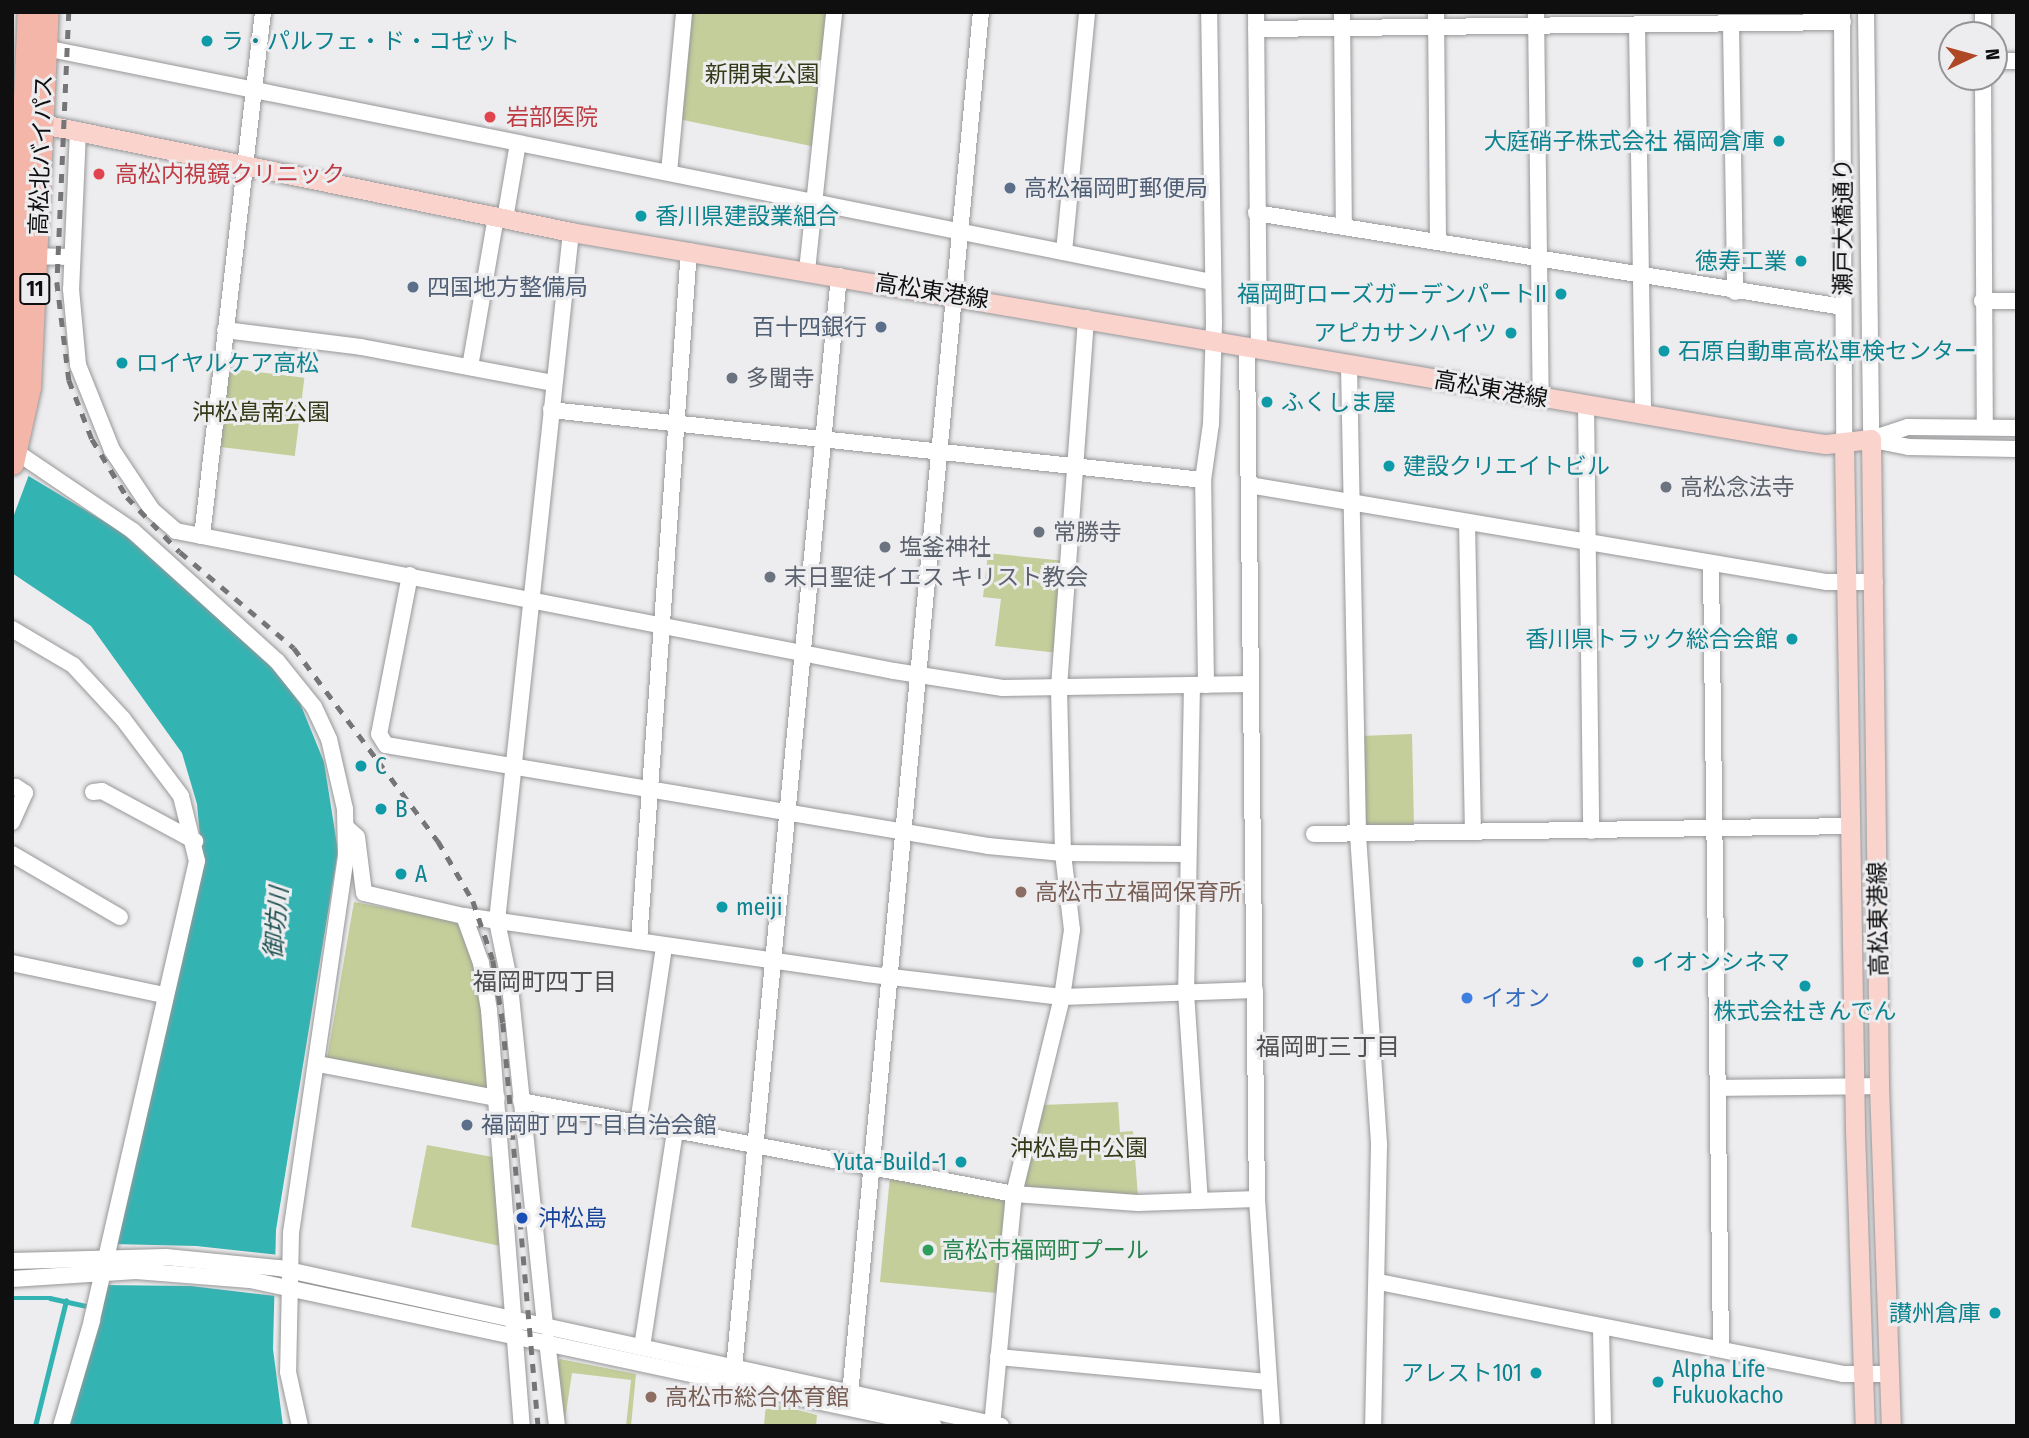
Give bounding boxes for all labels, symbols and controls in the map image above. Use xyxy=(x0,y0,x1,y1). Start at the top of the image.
north arrow xyxy=(1938,21,2008,91)
place label: ラ・パルフェ・ド・コゼット xyxy=(221,27,520,55)
marker: ラ・パルフェ・ド・コゼット xyxy=(199,33,215,49)
text: N xyxy=(1980,48,2004,61)
park label: 新開東公園 xyxy=(705,60,819,88)
street label: 高松北バイパス xyxy=(24,74,58,236)
place label: 岩部医院 xyxy=(506,103,598,131)
marker: 岩部医院 xyxy=(480,107,500,127)
place label: 大庭硝子株式会社 福岡倉庫 xyxy=(1484,127,1765,155)
marker: 大庭硝子株式会社 福岡倉庫 xyxy=(1771,133,1787,149)
street label: 瀬戸大橋通り xyxy=(1829,158,1857,296)
place label: 高松内視鏡クリニック xyxy=(115,160,345,188)
marker: 高松内視鏡クリニック xyxy=(89,164,109,184)
place label: 高松福岡町郵便局 xyxy=(1024,174,1208,202)
marker: 高松福岡町郵便局 xyxy=(1002,180,1018,196)
place label: 香川県建設業組合 xyxy=(655,202,839,230)
marker: 香川県建設業組合 xyxy=(633,208,649,224)
place label: 徳寿工業 xyxy=(1695,247,1787,275)
marker: 徳寿工業 xyxy=(1793,253,1809,269)
street label: 高松東港線 xyxy=(873,268,991,314)
road number: 11 xyxy=(19,272,51,306)
place label: 四国地方整備局 xyxy=(427,273,588,301)
marker: 四国地方整備局 xyxy=(405,279,421,295)
place label: 福岡町ローズガーデンパートII xyxy=(1236,280,1547,308)
marker: 福岡町ローズガーデンパートII xyxy=(1553,286,1569,302)
place label: 百十四銀行 xyxy=(752,313,867,341)
marker: 百十四銀行 xyxy=(873,319,889,335)
place label: アピカサンハイツ xyxy=(1313,319,1497,347)
marker: アピカサンハイツ xyxy=(1503,325,1519,341)
place label: 石原自動車高松車検センター xyxy=(1678,337,1977,365)
marker: 石原自動車高松車検センター xyxy=(1656,343,1672,359)
place label: ロイヤルケア高松 xyxy=(136,349,320,377)
marker: ロイヤルケア高松 xyxy=(114,355,130,371)
place label: 多聞寺 xyxy=(746,364,815,392)
street label: 高松東港線 xyxy=(1432,365,1550,413)
marker: 多聞寺 xyxy=(724,370,740,386)
place label: ふくしま屋 xyxy=(1281,388,1396,416)
marker: ふくしま屋 xyxy=(1259,394,1275,410)
park label: 沖松島南公園 xyxy=(192,398,330,426)
place label: 建設クリエイトビル xyxy=(1403,452,1610,480)
marker: 建設クリエイトビル xyxy=(1381,458,1397,474)
place label: 高松念法寺 xyxy=(1680,473,1795,501)
marker: 高松念法寺 xyxy=(1658,479,1674,495)
place label: 常勝寺 xyxy=(1053,518,1122,546)
marker: 常勝寺 xyxy=(1031,524,1047,540)
place label: 塩釜神社 xyxy=(899,533,991,561)
marker: 塩釜神社 xyxy=(877,539,893,555)
place label: 末日聖徒イエス キリスト教会 xyxy=(784,563,1088,591)
marker: 末日聖徒イエス キリスト教会 xyxy=(762,569,778,585)
place label: 香川県トラック総合会館 xyxy=(1525,625,1778,653)
marker: 香川県トラック総合会館 xyxy=(1784,631,1800,647)
place label: C xyxy=(375,752,387,780)
marker: C xyxy=(353,758,369,774)
place label: B xyxy=(395,795,408,823)
marker: B xyxy=(373,801,389,817)
place label: A xyxy=(415,860,427,888)
street label: 高松東港線 xyxy=(1863,861,1893,977)
marker: A xyxy=(393,866,409,882)
place label: 高松市立福岡保育所 xyxy=(1035,878,1242,906)
marker: 高松市立福岡保育所 xyxy=(1013,884,1029,900)
water label: 御坊川 xyxy=(260,886,294,960)
place label: meiji xyxy=(736,893,782,921)
marker: meiji xyxy=(714,899,730,915)
place label: イオンシネマ xyxy=(1652,948,1790,976)
marker: イオンシネマ xyxy=(1630,954,1646,970)
district label: 福岡町四丁目 xyxy=(473,969,617,997)
marker: 株式会社きんでん xyxy=(1797,978,1813,994)
place label: イオン xyxy=(1481,984,1550,1012)
marker: イオン xyxy=(1459,990,1475,1006)
place label: 株式会社きんでん xyxy=(1713,997,1897,1025)
district label: 福岡町三丁目 xyxy=(1256,1034,1400,1062)
place label: 福岡町 四丁目自治会館 xyxy=(481,1111,716,1139)
marker: 福岡町 四丁目自治会館 xyxy=(459,1117,475,1133)
park label: 沖松島中公園 xyxy=(1010,1134,1148,1162)
place label: Yuta-Build-1 xyxy=(833,1148,947,1176)
marker: Yuta-Build-1 xyxy=(953,1154,969,1170)
place label: 沖松島 xyxy=(538,1204,607,1232)
marker: 沖松島 xyxy=(512,1208,532,1228)
place label: 高松市福岡町プール xyxy=(942,1236,1149,1264)
marker: 高松市福岡町プール xyxy=(920,1242,936,1258)
place label: 讃州倉庫 xyxy=(1889,1299,1981,1327)
marker: 讃州倉庫 xyxy=(1987,1305,2003,1321)
place label: Alpha Life Fukuokacho xyxy=(1672,1355,1784,1409)
place label: アレスト101 xyxy=(1401,1359,1522,1387)
marker: アレスト101 xyxy=(1528,1365,1544,1381)
marker: Alpha Life Fukuokacho xyxy=(1650,1374,1666,1390)
place label: 高松市総合体育館 xyxy=(665,1383,849,1411)
marker: 高松市総合体育館 xyxy=(643,1389,659,1405)

